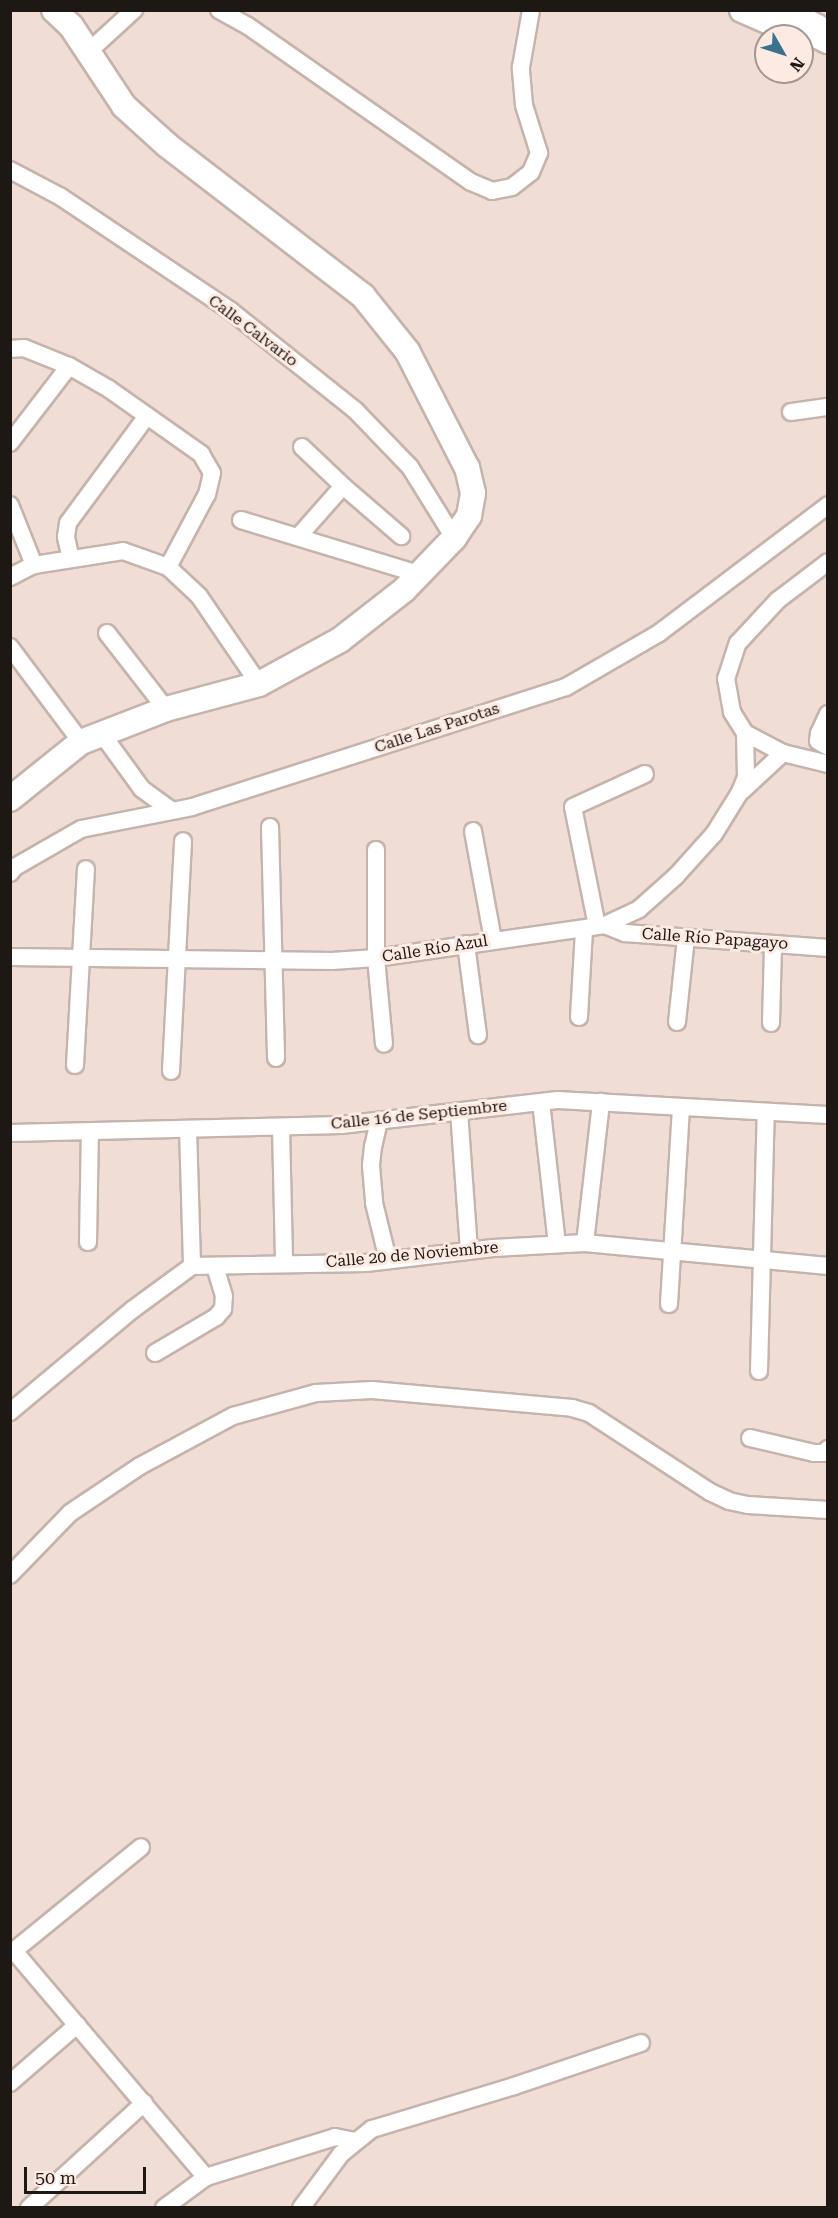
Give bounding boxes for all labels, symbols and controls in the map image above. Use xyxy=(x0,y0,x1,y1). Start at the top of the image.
north arrow xyxy=(754,24,814,84)
text: N xyxy=(786,54,808,75)
street label: Calle Calvario xyxy=(204,291,302,371)
street label: Calle Las Parotas xyxy=(372,699,502,757)
street label: Calle Río Papagayo xyxy=(641,924,789,954)
street label: Calle Río Azul xyxy=(381,931,489,967)
street label: Calle 16 de Septiembre xyxy=(330,1096,508,1134)
street label: Calle 20 de Noviembre xyxy=(325,1238,499,1272)
scale bar xyxy=(27,2155,148,2193)
text: 50 m xyxy=(35,2167,76,2188)

